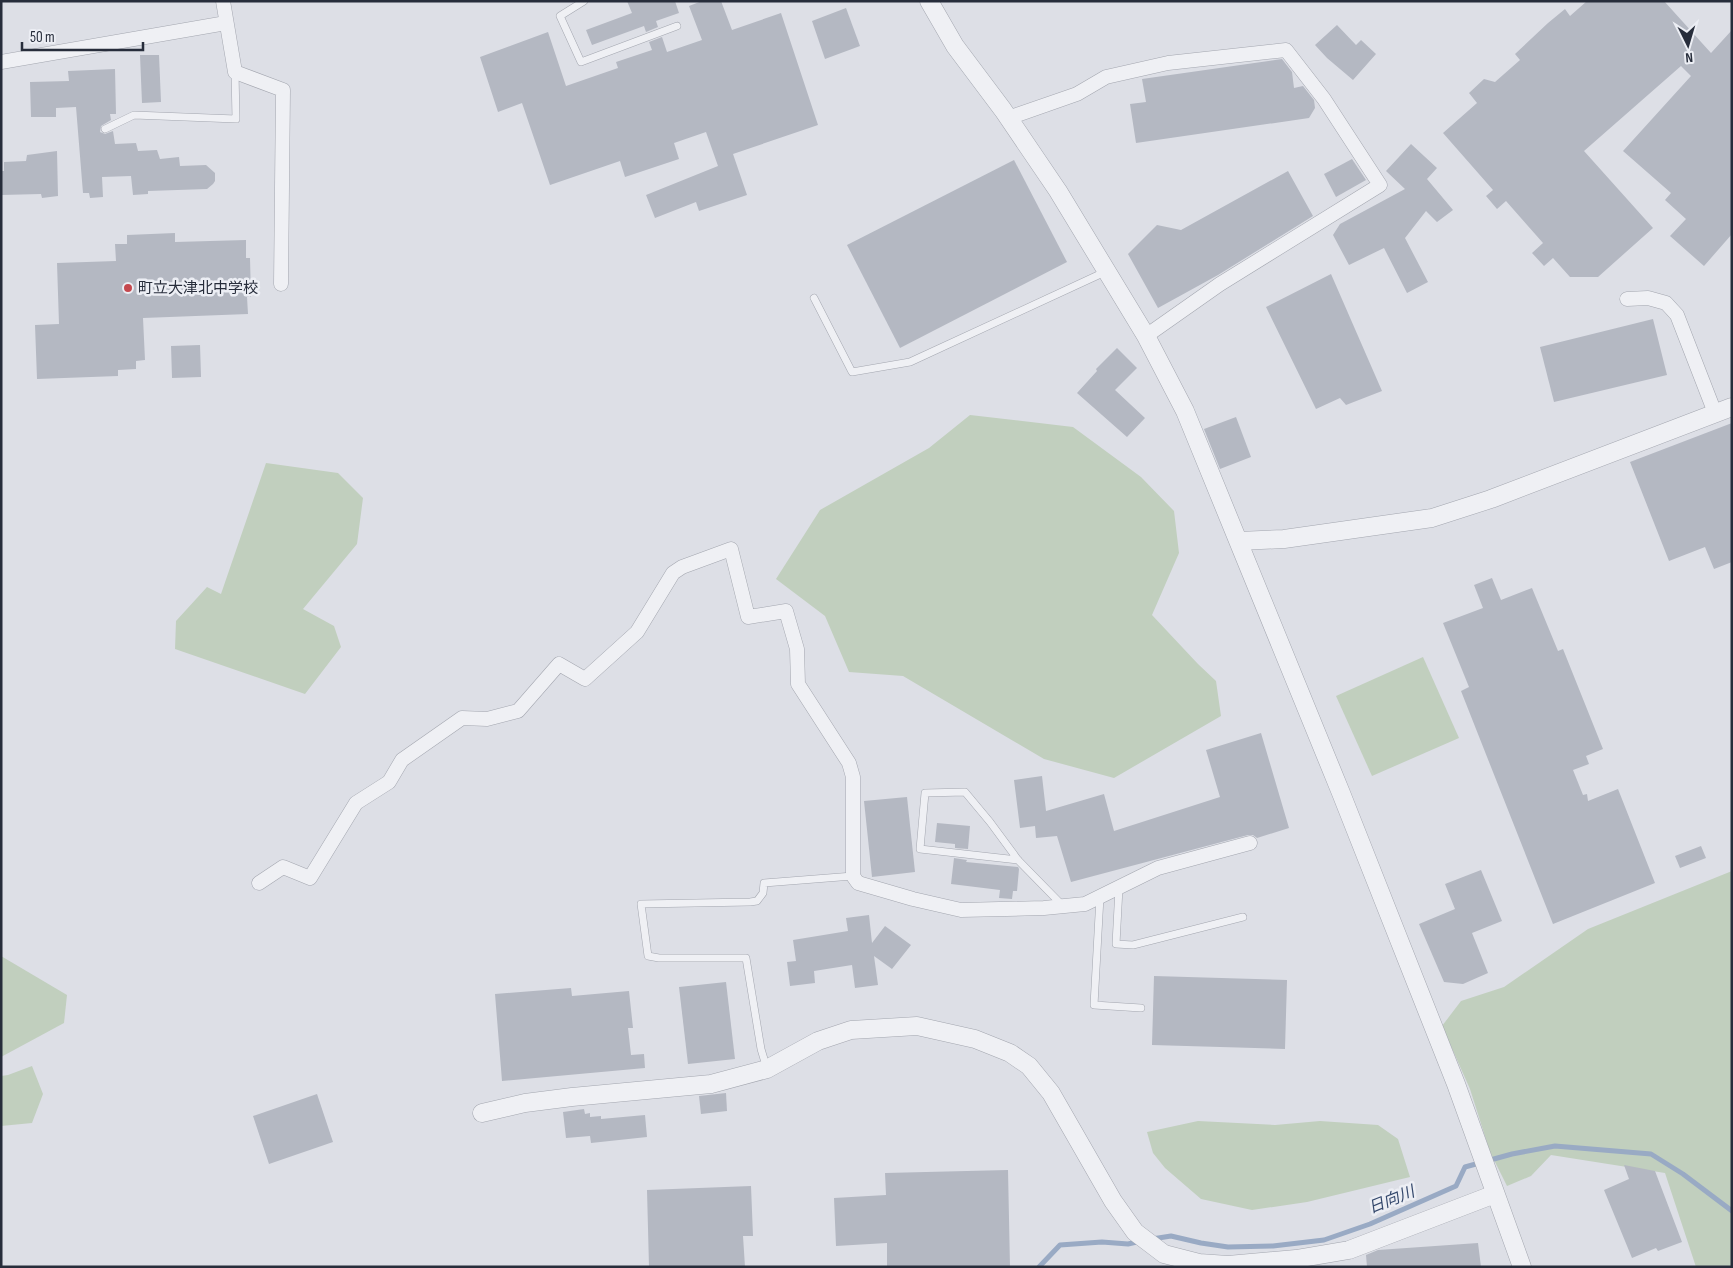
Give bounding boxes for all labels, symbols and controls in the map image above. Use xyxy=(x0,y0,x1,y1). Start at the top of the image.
scale bar xyxy=(22,20,144,52)
north arrow xyxy=(1663,20,1713,70)
text: 50 m xyxy=(30,28,55,47)
text: N xyxy=(1685,49,1694,66)
place label: 町立大津北中学校 xyxy=(138,279,258,298)
marker: 町立大津北中学校 xyxy=(122,282,134,294)
water label: 日向川 xyxy=(1366,1182,1419,1218)

